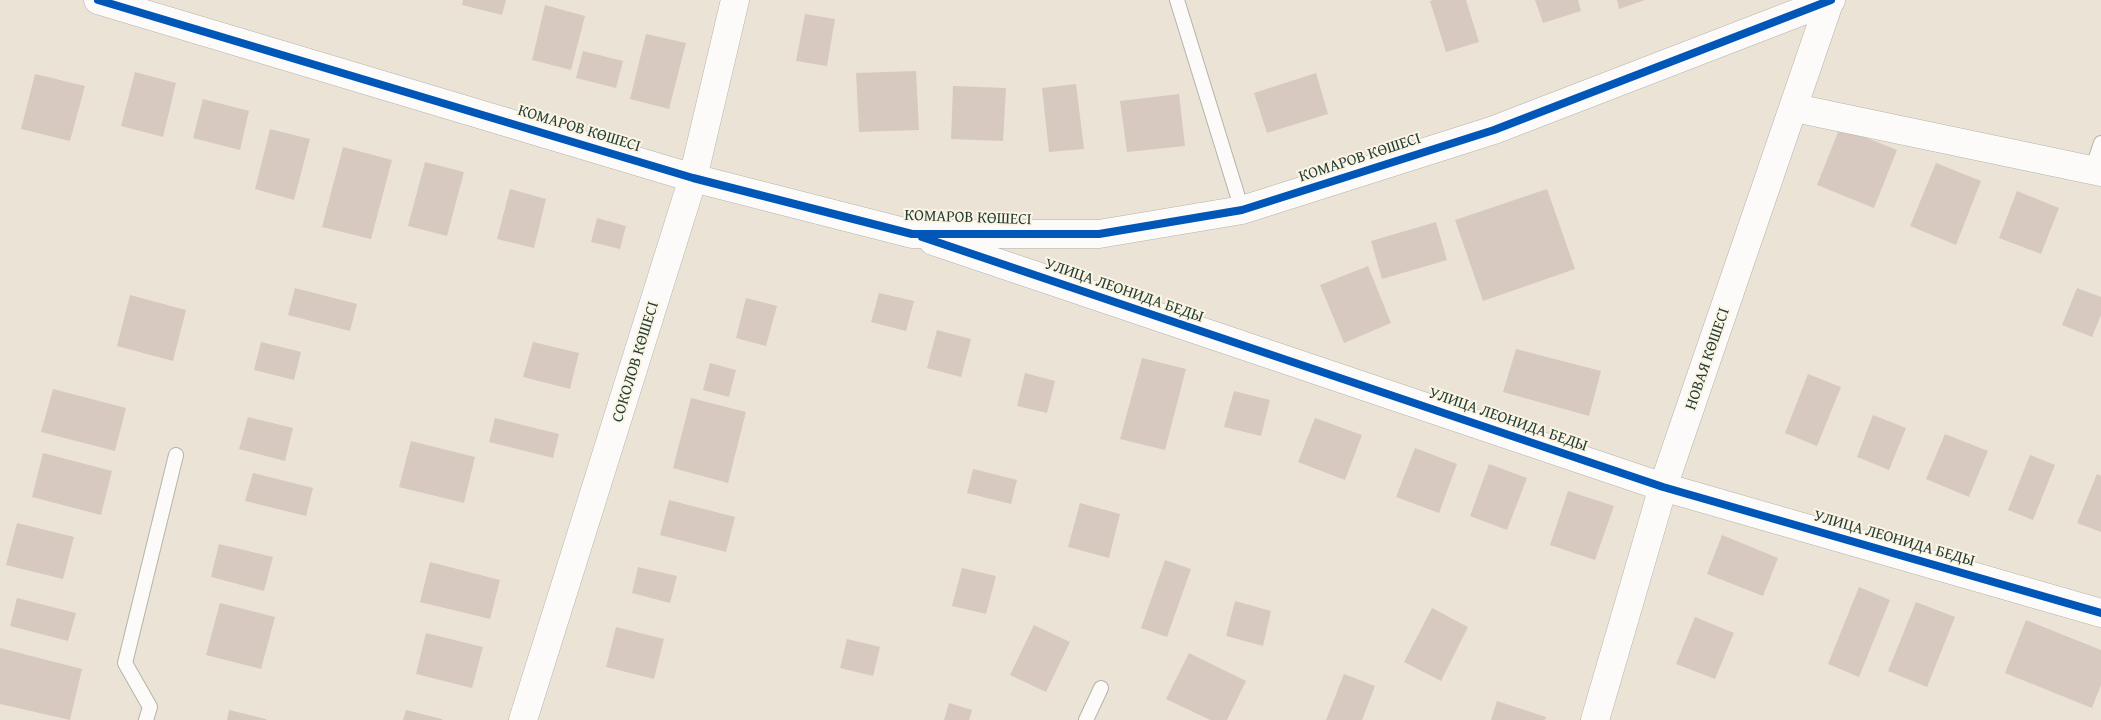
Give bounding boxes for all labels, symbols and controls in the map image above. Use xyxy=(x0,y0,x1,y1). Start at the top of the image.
street label: КОМАРОВ КӨШЕСІ xyxy=(515,101,643,157)
street label: КОМАРОВ КӨШЕСІ xyxy=(1296,129,1424,187)
street label: КОМАРОВ КӨШЕСІ xyxy=(904,206,1032,230)
street label: УЛИЦА ЛЕОНИДА БЕДЫ xyxy=(1042,255,1206,327)
street label: СОКОЛОВ КӨШЕСІ xyxy=(609,299,663,425)
street label: НОВАЯ КӨШЕСІ xyxy=(1682,305,1734,413)
street label: УЛИЦА ЛЕОНИДА БЕДЫ xyxy=(1426,384,1590,456)
street label: УЛИЦА ЛЕОНИДА БЕДЫ xyxy=(1811,507,1977,571)

